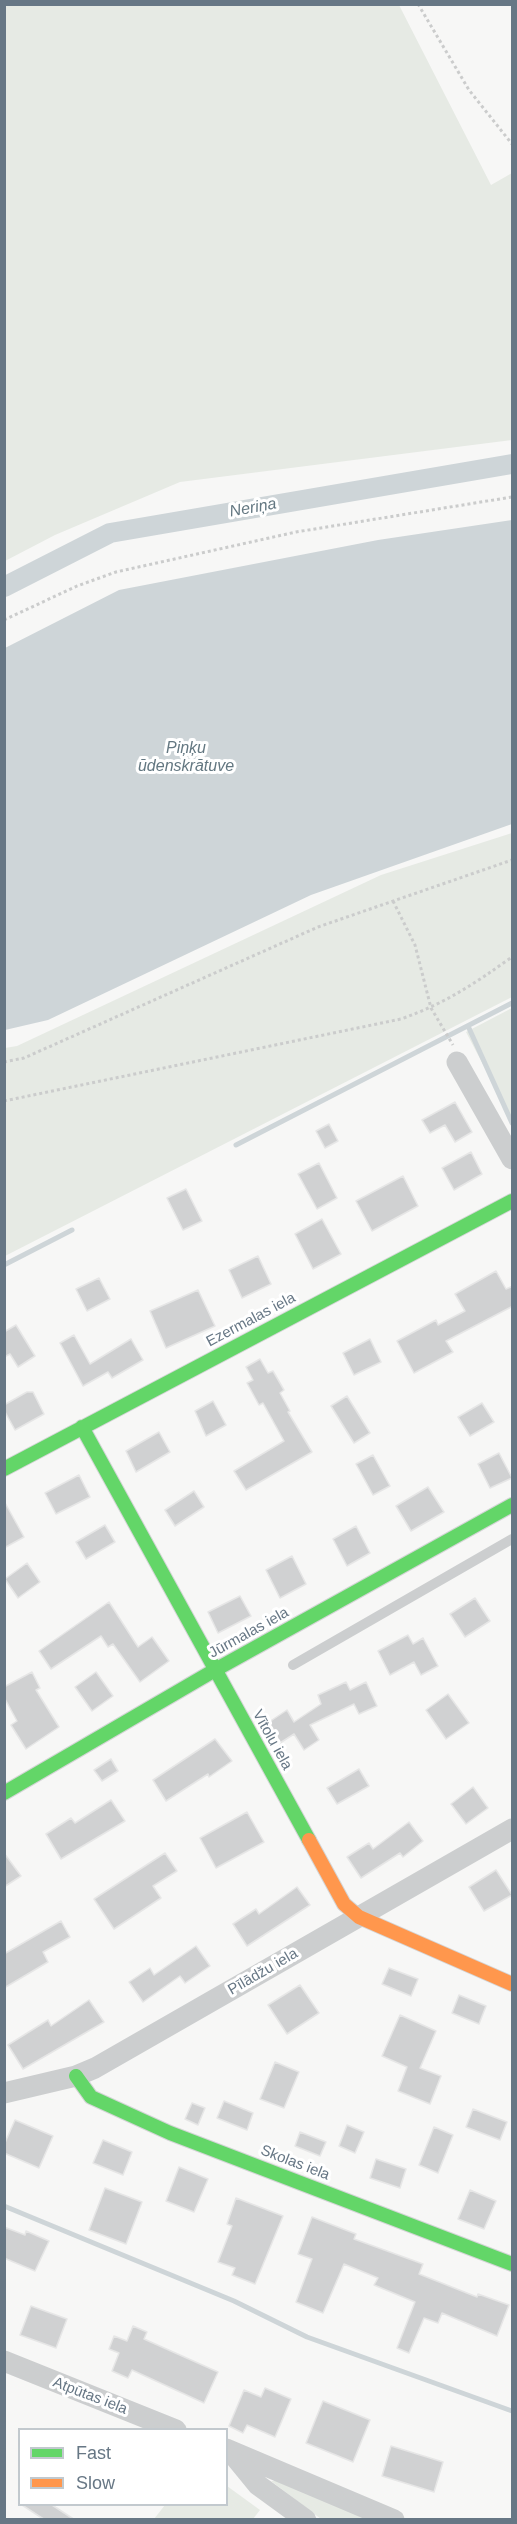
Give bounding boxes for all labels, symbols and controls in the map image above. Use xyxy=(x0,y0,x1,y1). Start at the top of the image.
water label: Neriņa xyxy=(228,494,278,522)
water label: Piņķu ūdenskrātuve xyxy=(138,739,234,777)
street label: Ezermalas iela xyxy=(203,1289,299,1351)
street label: Jūrmalas iela xyxy=(206,1604,292,1662)
street label: Vītolu iela xyxy=(248,1707,296,1773)
street label: Pīlādžu iela xyxy=(225,1945,301,1999)
street label: Skolas iela xyxy=(258,2142,332,2184)
street label: Atpūtas iela xyxy=(50,2374,130,2418)
legend xyxy=(18,2428,228,2506)
text: Fast xyxy=(76,2443,111,2463)
text: Slow xyxy=(76,2473,115,2493)

